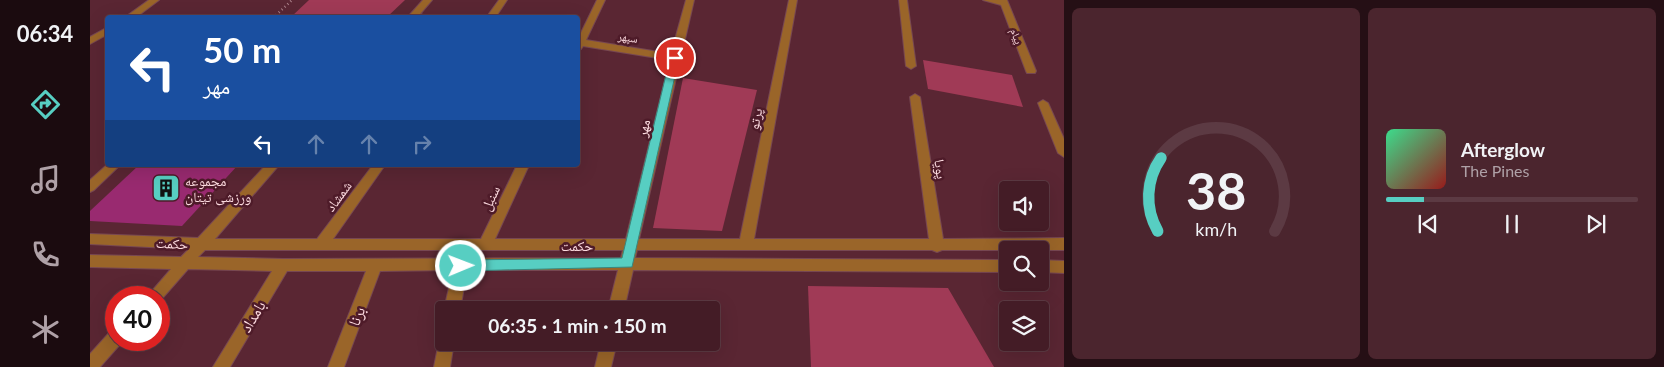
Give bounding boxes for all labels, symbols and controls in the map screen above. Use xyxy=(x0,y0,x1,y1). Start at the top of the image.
text: 06:34 xyxy=(17,20,73,47)
street label: پیام xyxy=(1007,26,1026,46)
text: 50 m xyxy=(203,28,281,70)
street label: سپهر xyxy=(616,29,639,46)
icon: left xyxy=(120,35,185,100)
pin xyxy=(654,37,696,79)
icon: arrive xyxy=(661,44,689,72)
text: مهر xyxy=(203,72,230,99)
icon: directions xyxy=(28,87,63,122)
street label: پرتو xyxy=(745,106,767,132)
street label: مهر xyxy=(633,118,654,140)
icon: left xyxy=(249,130,277,158)
icon: ahead xyxy=(302,130,330,158)
icon: ahead xyxy=(355,130,383,158)
icon: right xyxy=(408,130,436,158)
text: Afterglow xyxy=(1461,138,1545,161)
street label: پویا xyxy=(930,158,951,180)
text: 38 xyxy=(1186,159,1246,221)
text: The Pines xyxy=(1461,161,1530,180)
icon: music xyxy=(28,162,63,197)
place label: مجموعه ورزشی تیتان xyxy=(185,172,251,206)
building icon: مجموعه ورزشی تیتان xyxy=(151,173,181,203)
street label: شمشاد xyxy=(321,177,355,215)
map controls xyxy=(999,181,1049,351)
button: sound xyxy=(999,181,1049,231)
street label: سنبل xyxy=(477,183,504,214)
icon: previous xyxy=(1414,210,1442,238)
icon: pause xyxy=(1498,210,1526,238)
icon: next xyxy=(1582,210,1610,238)
text: km/h xyxy=(1195,218,1237,240)
street label: حکمت xyxy=(155,234,189,252)
icon: phone xyxy=(28,237,63,272)
street label: حکمت xyxy=(561,237,593,254)
position arrow xyxy=(434,239,486,291)
button: search xyxy=(999,241,1049,291)
speed limit sign: 40 xyxy=(105,286,170,351)
street label: بامداد xyxy=(235,297,269,336)
button: layers xyxy=(999,301,1049,351)
street label: برنا xyxy=(344,304,369,329)
icon: climate xyxy=(28,312,63,347)
text: 06:35 · 1 min · 150 m xyxy=(488,314,667,337)

